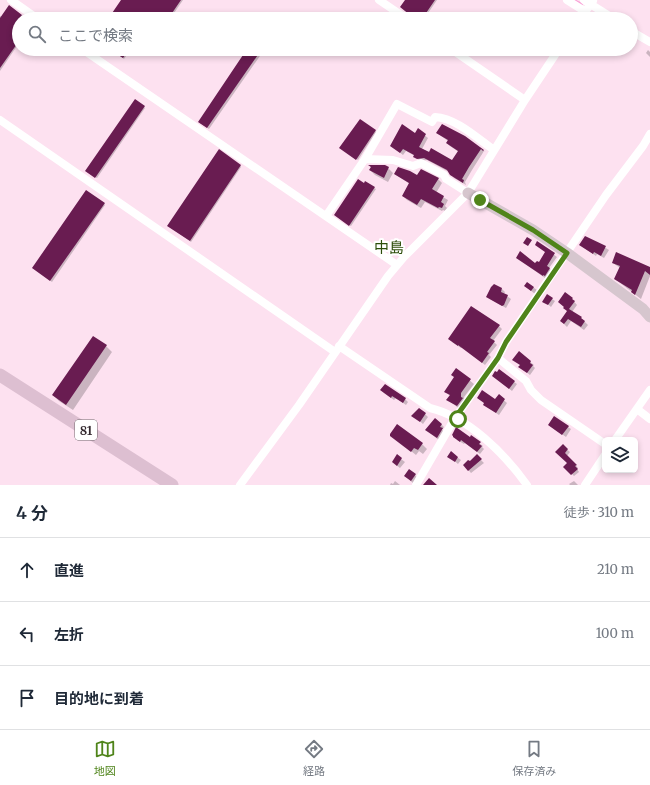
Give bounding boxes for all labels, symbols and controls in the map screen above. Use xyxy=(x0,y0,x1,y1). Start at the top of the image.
search box xyxy=(12,12,638,56)
icon: search xyxy=(26,23,48,45)
text: ここで検索 xyxy=(58,26,133,45)
route end xyxy=(471,191,489,209)
district label: 中島 xyxy=(374,238,404,257)
route start xyxy=(449,410,467,428)
road number: 81 xyxy=(75,420,97,440)
map controls xyxy=(602,437,638,473)
button: layers xyxy=(602,437,638,473)
text: 4 分 xyxy=(16,502,48,524)
text: 徒歩 · 310 m xyxy=(564,504,634,521)
icon: ahead xyxy=(16,559,38,581)
text: 直進 xyxy=(54,561,84,580)
text: 210 m xyxy=(597,561,634,578)
icon: left xyxy=(16,623,38,645)
text: 左折 xyxy=(54,625,84,644)
text: 100 m xyxy=(596,625,634,642)
icon: arrive xyxy=(16,687,38,709)
text: 目的地に到着 xyxy=(54,689,144,708)
tab: 地図 xyxy=(94,738,116,778)
tab: 経路 xyxy=(303,738,325,778)
tab: 保存済み xyxy=(512,738,556,778)

